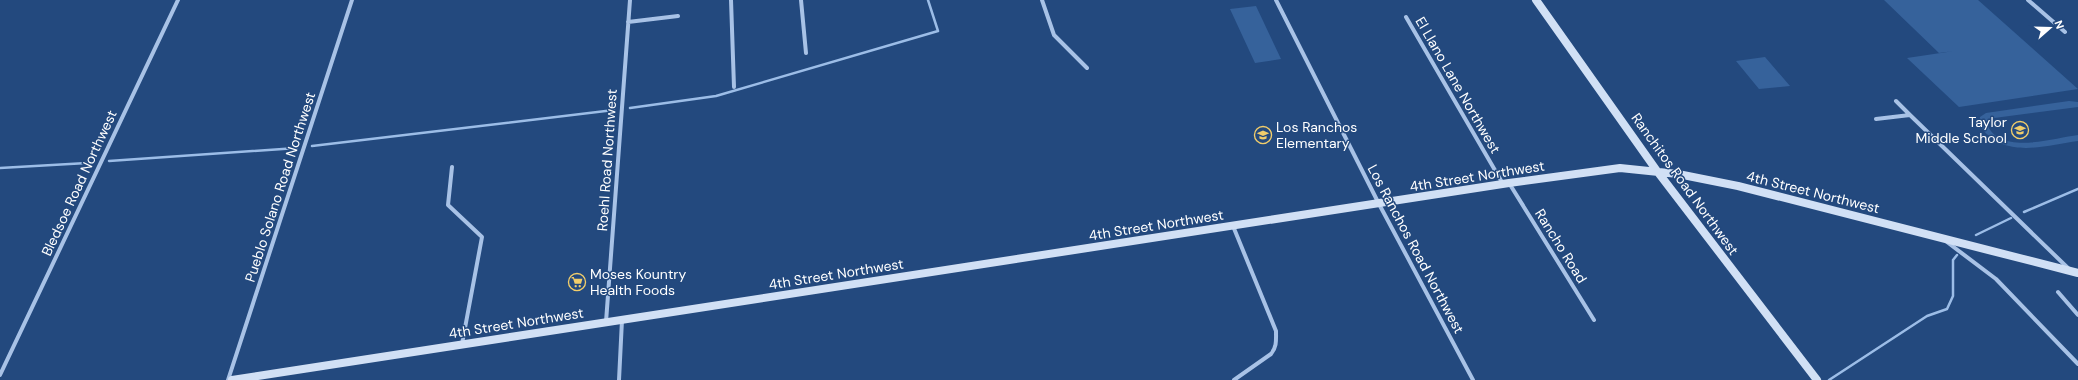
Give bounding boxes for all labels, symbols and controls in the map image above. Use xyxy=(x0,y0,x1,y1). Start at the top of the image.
north arrow xyxy=(2030,8,2070,48)
street label: El Llano Lane Northwest xyxy=(1411,13,1505,157)
text: N xyxy=(2051,18,2067,31)
street label: Roehl Road Northwest xyxy=(593,88,621,232)
street label: Pueblo Solano Road Northwest xyxy=(241,90,319,284)
street label: Bledsoe Road Northwest xyxy=(37,107,121,259)
street label: Ranchitos Road Northwest xyxy=(1627,109,1743,259)
place label: Taylor Middle School xyxy=(1916,113,2007,147)
place label: Los Ranchos Elementary xyxy=(1276,118,1357,152)
school or university icon: Taylor Middle School xyxy=(2010,120,2030,140)
school or university icon: Los Ranchos Elementary xyxy=(1253,125,1273,145)
street label: 4th Street Northwest xyxy=(1408,156,1546,196)
street label: Los Ranchos Road Northwest xyxy=(1364,162,1468,336)
street label: 4th Street Northwest xyxy=(1745,167,1881,217)
street label: 4th Street Northwest xyxy=(1087,205,1225,245)
street label: Rancho Road xyxy=(1531,205,1591,287)
street label: 4th Street Northwest xyxy=(767,254,905,294)
place label: Moses Kountry Health Foods xyxy=(590,265,687,299)
supermarket icon: Moses Kountry Health Foods xyxy=(567,272,587,292)
street label: 4th Street Northwest xyxy=(447,303,585,343)

